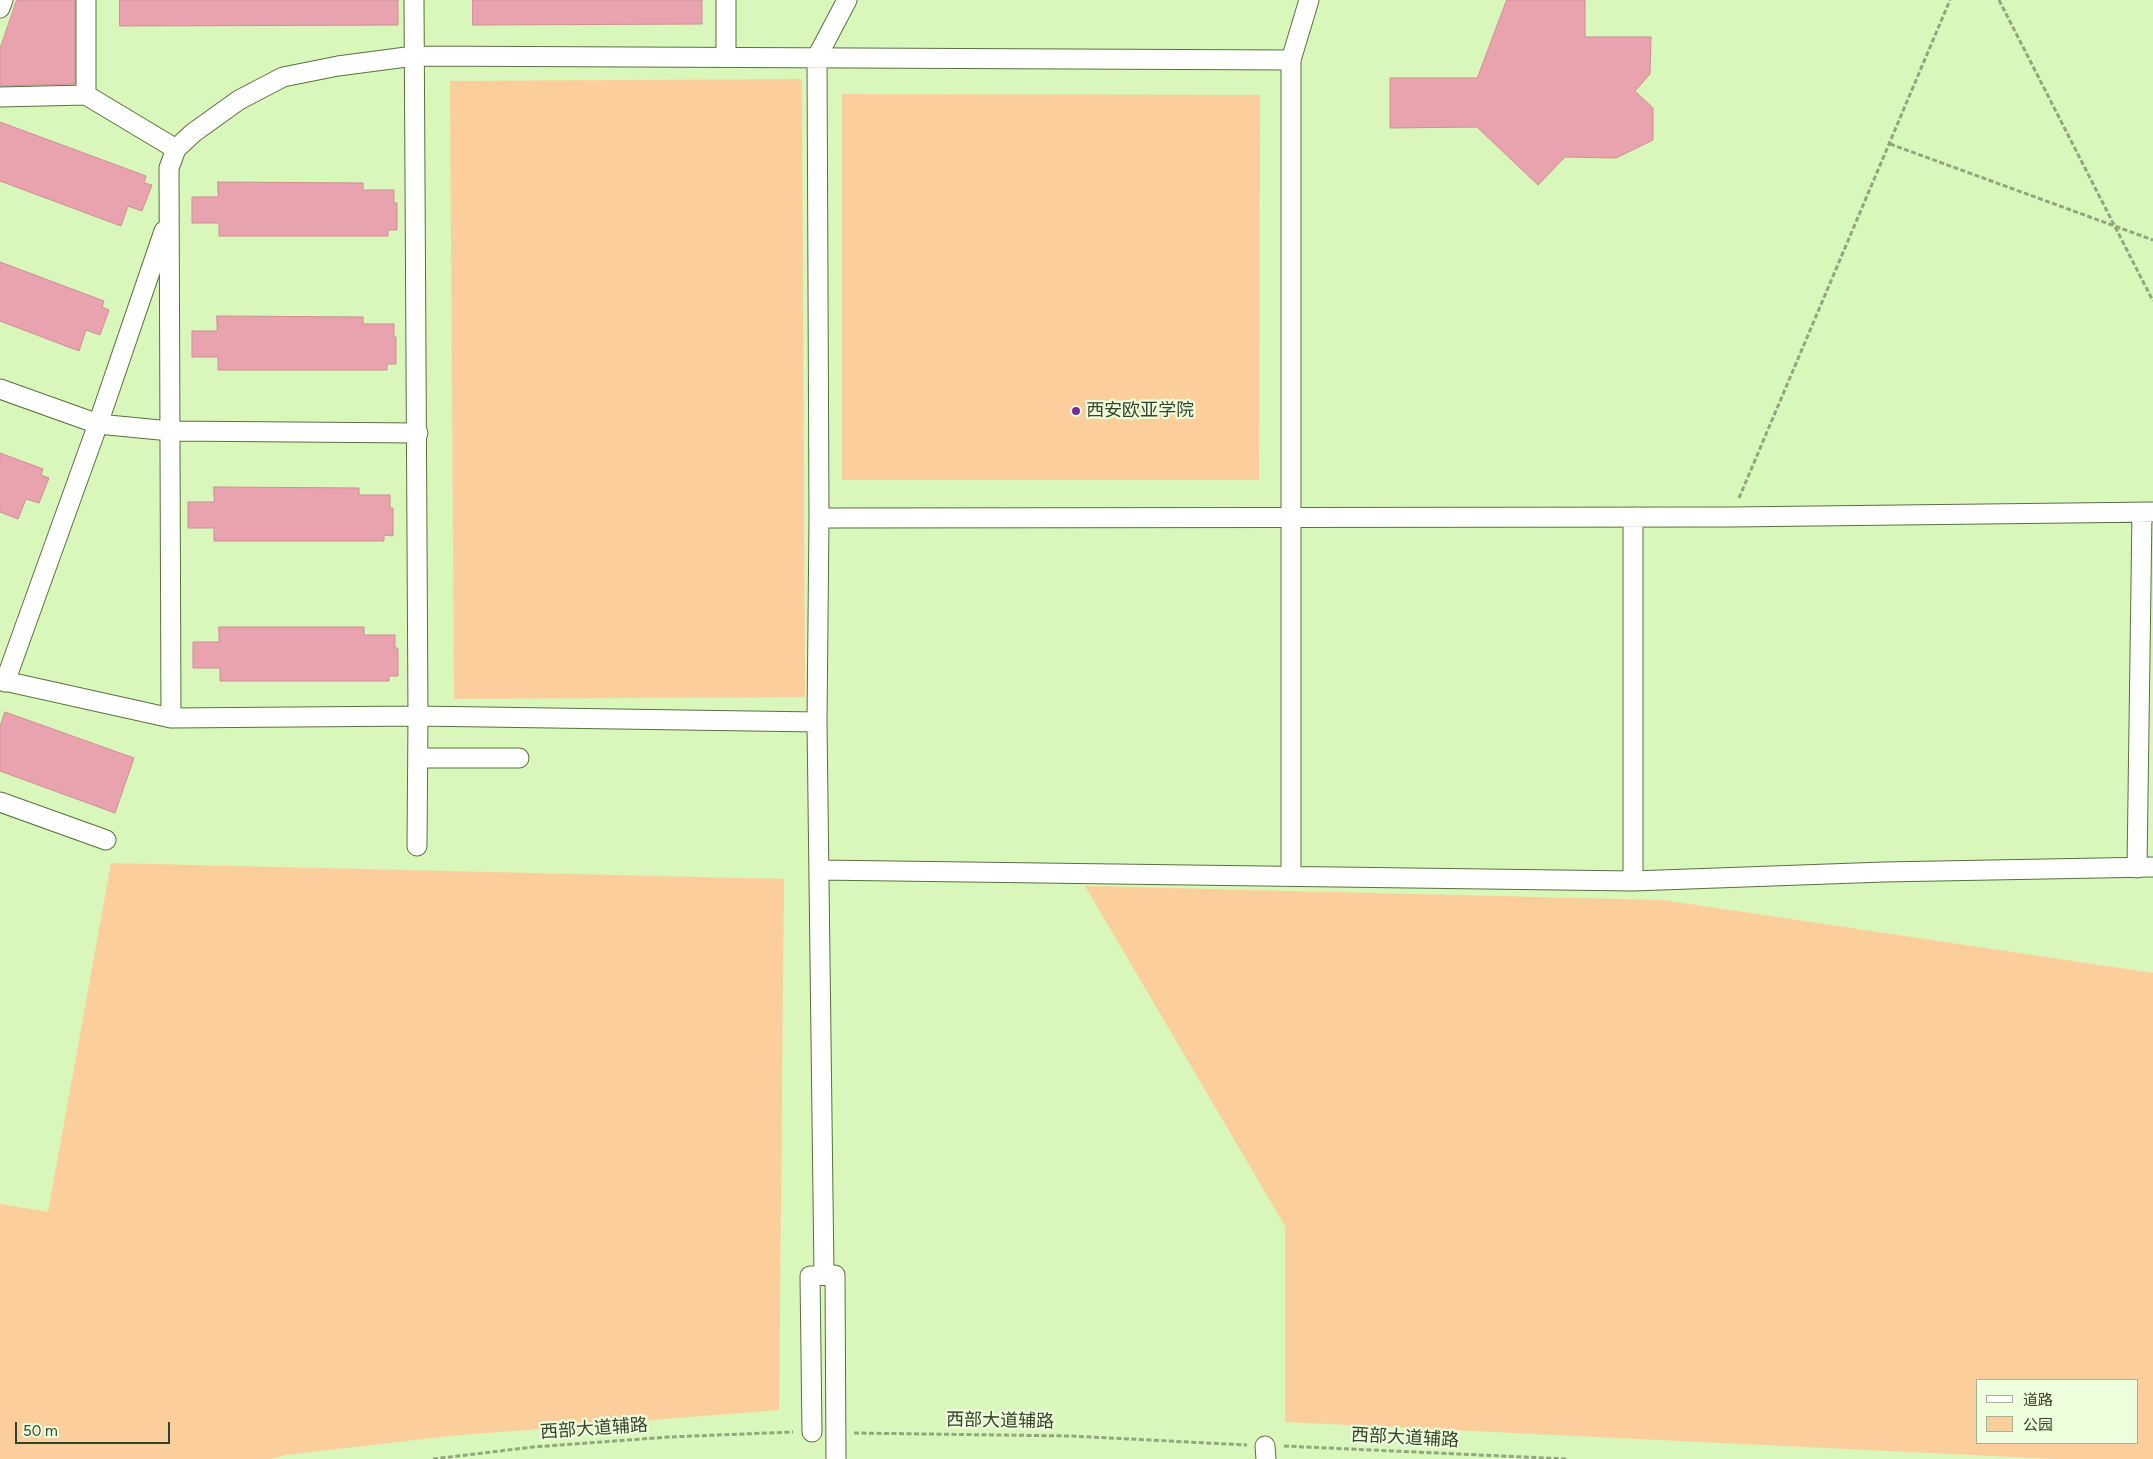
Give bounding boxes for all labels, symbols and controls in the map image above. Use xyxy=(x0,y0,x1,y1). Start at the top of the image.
place label: 西安欧亚学院 xyxy=(1086,400,1194,422)
marker: 西安欧亚学院 xyxy=(1070,405,1082,417)
legend xyxy=(1976,1379,2138,1444)
text: 道路 xyxy=(2023,1391,2053,1409)
street label: 西部大道辅路 xyxy=(946,1409,1054,1433)
scale bar xyxy=(18,1412,172,1444)
street label: 西部大道辅路 xyxy=(539,1414,649,1444)
text: 公园 xyxy=(2023,1416,2053,1434)
text: 50 m xyxy=(23,1422,58,1440)
street label: 西部大道辅路 xyxy=(1351,1424,1459,1452)

